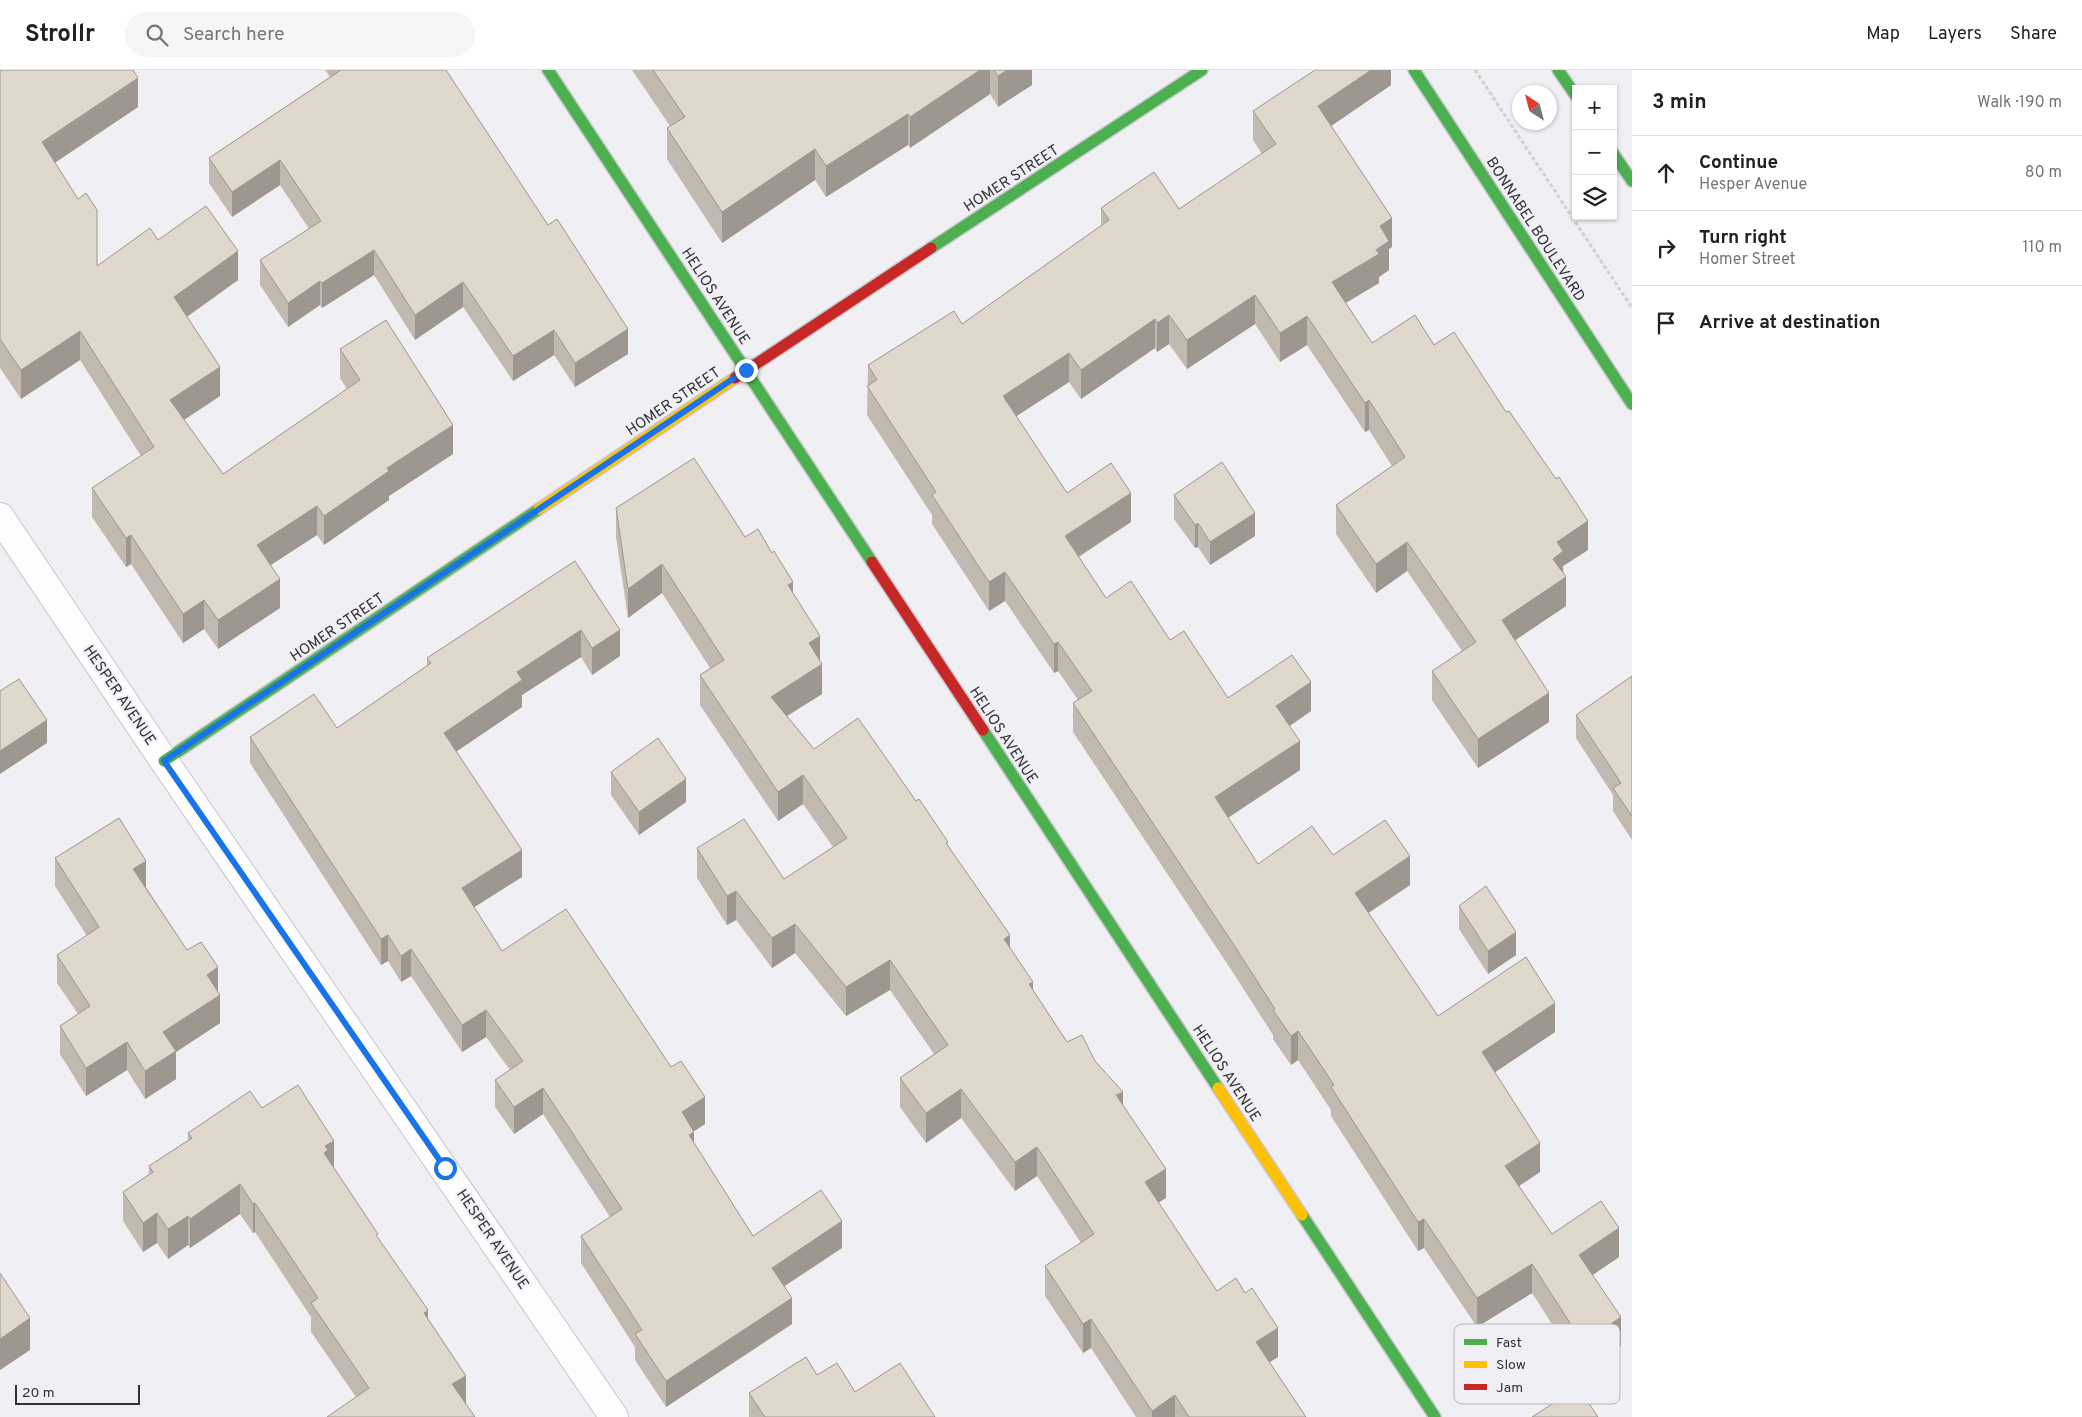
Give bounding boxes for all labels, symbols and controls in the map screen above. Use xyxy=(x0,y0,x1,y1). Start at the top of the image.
search box xyxy=(125,12,475,57)
text: Strollr xyxy=(25,20,95,50)
icon: search xyxy=(143,21,171,49)
text: Search here xyxy=(183,23,284,47)
text: Map xyxy=(1866,23,1900,46)
text: Layers xyxy=(1928,23,1982,46)
text: Share xyxy=(2010,23,2057,46)
north arrow xyxy=(1512,85,1557,130)
map controls xyxy=(1572,85,1617,220)
button: + xyxy=(1572,85,1617,130)
text: 3 min xyxy=(1652,89,1707,116)
text: Walk · 190 m xyxy=(1977,93,2062,113)
button: − xyxy=(1572,130,1617,175)
street label: HOMER STREET xyxy=(961,141,1063,217)
text: Continue xyxy=(1699,151,1778,175)
street label: BONNABEL BOULEVARD xyxy=(1481,154,1589,306)
icon: ahead xyxy=(1652,159,1680,187)
text: 80 m xyxy=(2025,163,2062,183)
button: layers xyxy=(1572,175,1617,220)
text: Hesper Avenue xyxy=(1699,175,1807,195)
text: Turn right xyxy=(1699,226,1787,250)
icon: right xyxy=(1652,234,1680,262)
text: 110 m xyxy=(2022,238,2062,258)
street label: HELIOS AVENUE xyxy=(676,245,753,349)
text: Homer Street xyxy=(1699,250,1796,270)
icon: arrive xyxy=(1652,309,1680,337)
text: Arrive at destination xyxy=(1699,311,1880,335)
route end xyxy=(735,359,758,382)
street label: HOMER STREET xyxy=(623,364,725,441)
street label: HOMER STREET xyxy=(287,590,389,667)
street label: HESPER AVENUE xyxy=(78,642,159,750)
street label: HELIOS AVENUE xyxy=(964,684,1041,788)
street label: HELIOS AVENUE xyxy=(1187,1022,1264,1126)
route start xyxy=(434,1157,457,1180)
street label: HESPER AVENUE xyxy=(451,1186,532,1294)
legend xyxy=(1454,1324,1620,1404)
text: Fast xyxy=(1496,1335,1522,1352)
text: Slow xyxy=(1496,1357,1526,1374)
text: Jam xyxy=(1496,1380,1523,1397)
scale bar xyxy=(15,1382,140,1405)
text: 20 m xyxy=(22,1385,55,1402)

